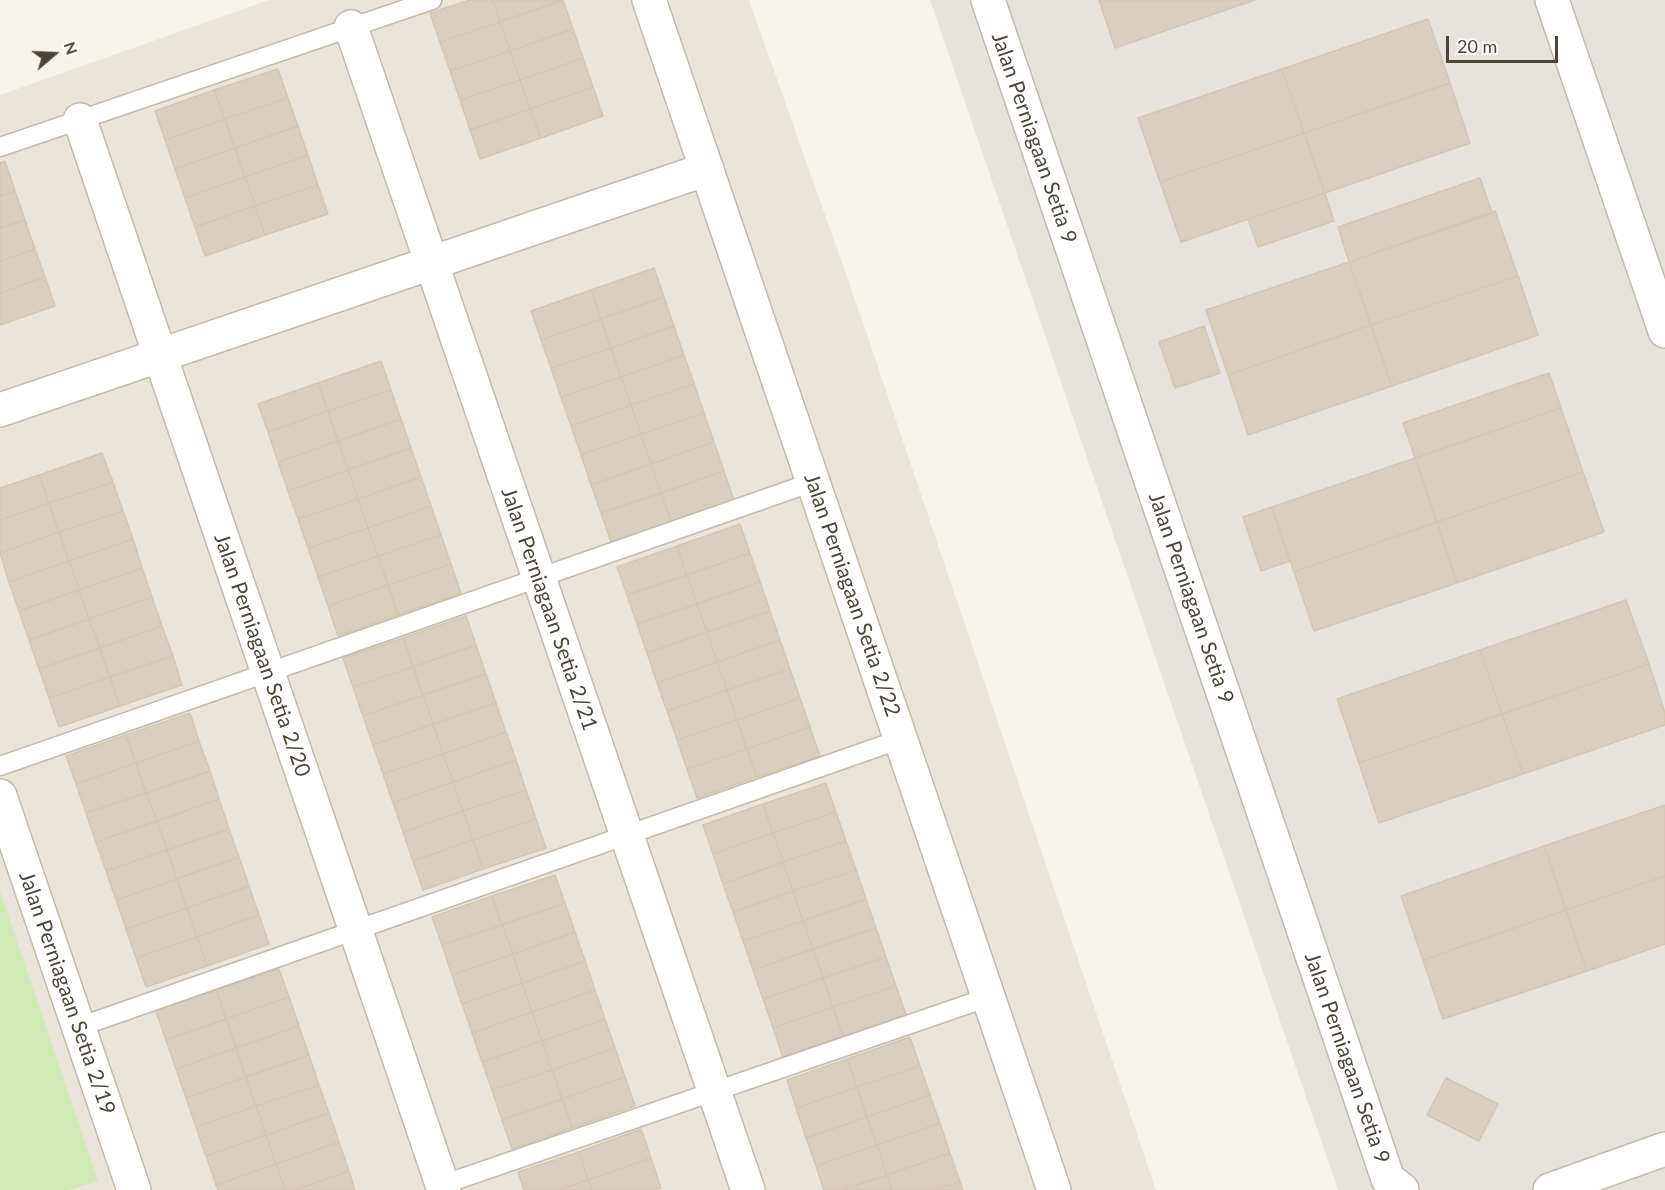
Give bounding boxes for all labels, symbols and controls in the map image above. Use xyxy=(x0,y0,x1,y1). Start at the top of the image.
north arrow xyxy=(24,24,84,84)
scale bar xyxy=(1449,24,1562,62)
street label: Jalan Perniagaan Setia 9 xyxy=(986,29,1082,247)
text: 20 m xyxy=(1457,35,1497,57)
text: N xyxy=(61,39,82,57)
street label: Jalan Perniagaan Setia 2/22 xyxy=(799,470,905,720)
street label: Jalan Perniagaan Setia 2/21 xyxy=(496,484,602,734)
street label: Jalan Perniagaan Setia 9 xyxy=(1143,489,1239,707)
street label: Jalan Perniagaan Setia 2/20 xyxy=(209,530,315,780)
street label: Jalan Perniagaan Setia 2/19 xyxy=(14,868,120,1118)
street label: Jalan Perniagaan Setia 9 xyxy=(1299,949,1395,1167)

